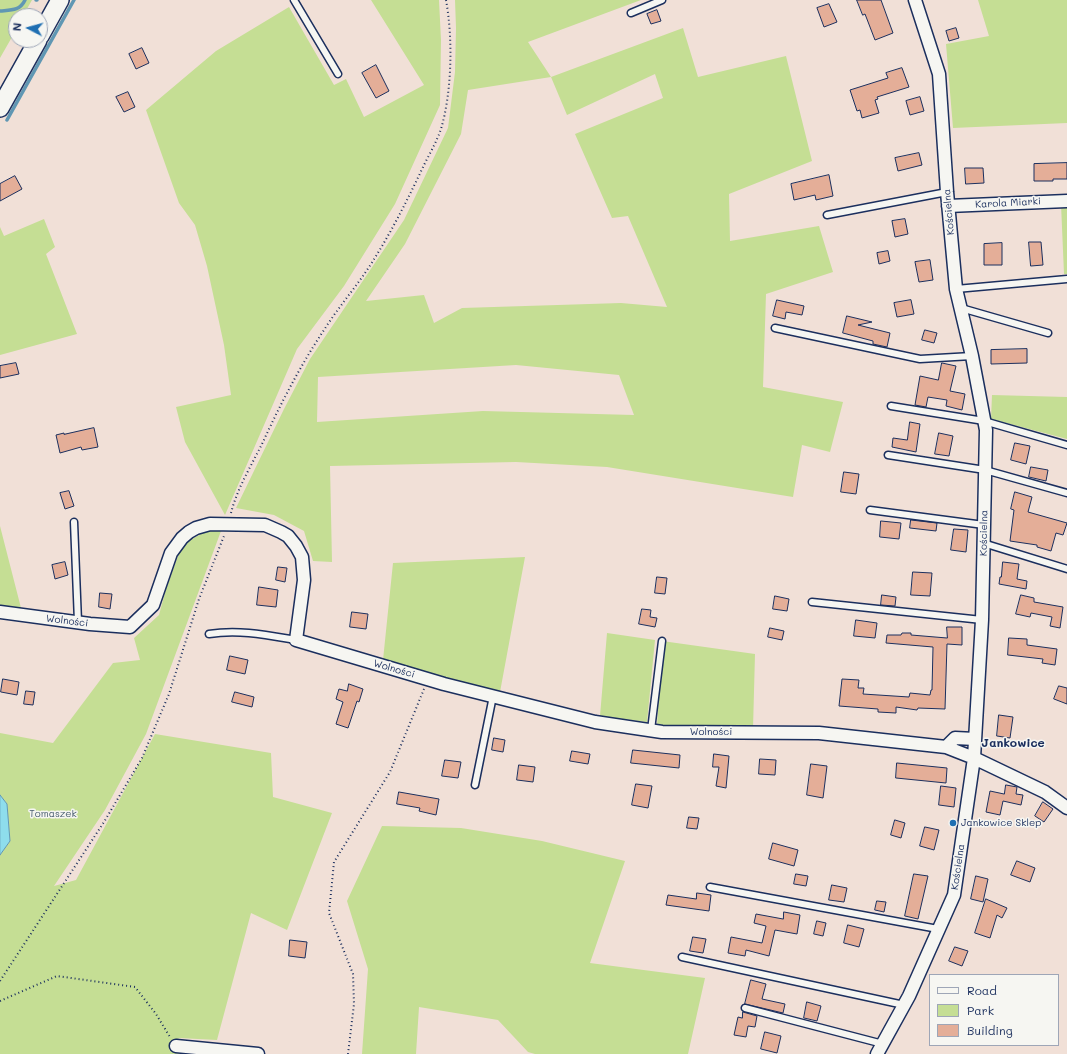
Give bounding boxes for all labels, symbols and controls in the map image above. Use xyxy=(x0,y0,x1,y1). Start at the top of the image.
north arrow xyxy=(8,8,48,48)
text: N xyxy=(9,22,24,32)
street label: Kościelna xyxy=(941,188,957,236)
street label: Karola Miarki xyxy=(975,195,1041,211)
street label: Kościelna xyxy=(978,510,990,556)
street label: Wolności xyxy=(45,612,89,630)
street label: Wolności xyxy=(372,657,416,681)
street label: Wolności xyxy=(690,726,732,738)
district label: Jankowice xyxy=(981,736,1045,750)
park label: Tomaszek xyxy=(29,808,77,820)
place label: Jankowice Sklep xyxy=(961,817,1041,829)
marker: Jankowice Sklep xyxy=(948,818,958,828)
street label: Kościelna xyxy=(949,843,967,891)
legend xyxy=(929,974,1059,1046)
text: Road xyxy=(967,982,997,998)
text: Park xyxy=(967,1002,994,1018)
text: Building xyxy=(967,1022,1013,1038)

